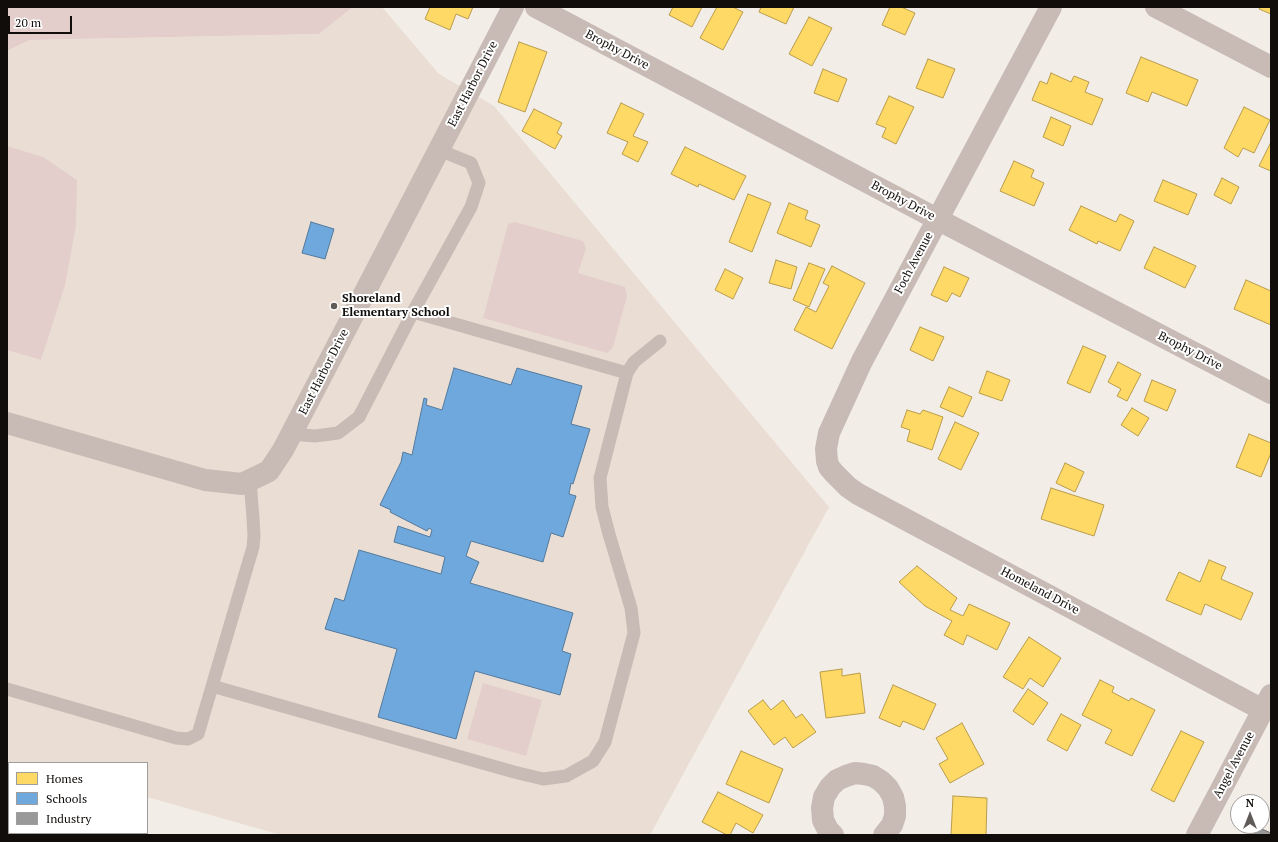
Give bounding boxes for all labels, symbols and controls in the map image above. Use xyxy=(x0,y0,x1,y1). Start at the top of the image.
scale bar xyxy=(10,8,74,34)
text: 20 m xyxy=(15,15,41,30)
street label: Brophy Drive xyxy=(583,27,651,73)
street label: East Harbor Drive xyxy=(445,39,501,129)
street label: Brophy Drive xyxy=(869,178,937,224)
street label: Foch Avenue xyxy=(892,230,936,296)
place label: Shoreland Elementary School xyxy=(342,292,450,320)
marker: Shoreland Elementary School xyxy=(329,301,339,311)
street label: East Harbor Drive xyxy=(296,327,352,417)
street label: Brophy Drive xyxy=(1156,329,1224,373)
street label: Homeland Drive xyxy=(998,564,1082,618)
street label: Angel Avenue xyxy=(1210,729,1258,801)
legend xyxy=(8,762,148,834)
text: Homes xyxy=(46,771,83,786)
text: Schools xyxy=(46,791,87,806)
north arrow xyxy=(1230,794,1270,834)
text: N xyxy=(1246,796,1254,810)
text: Industry xyxy=(46,811,91,826)

